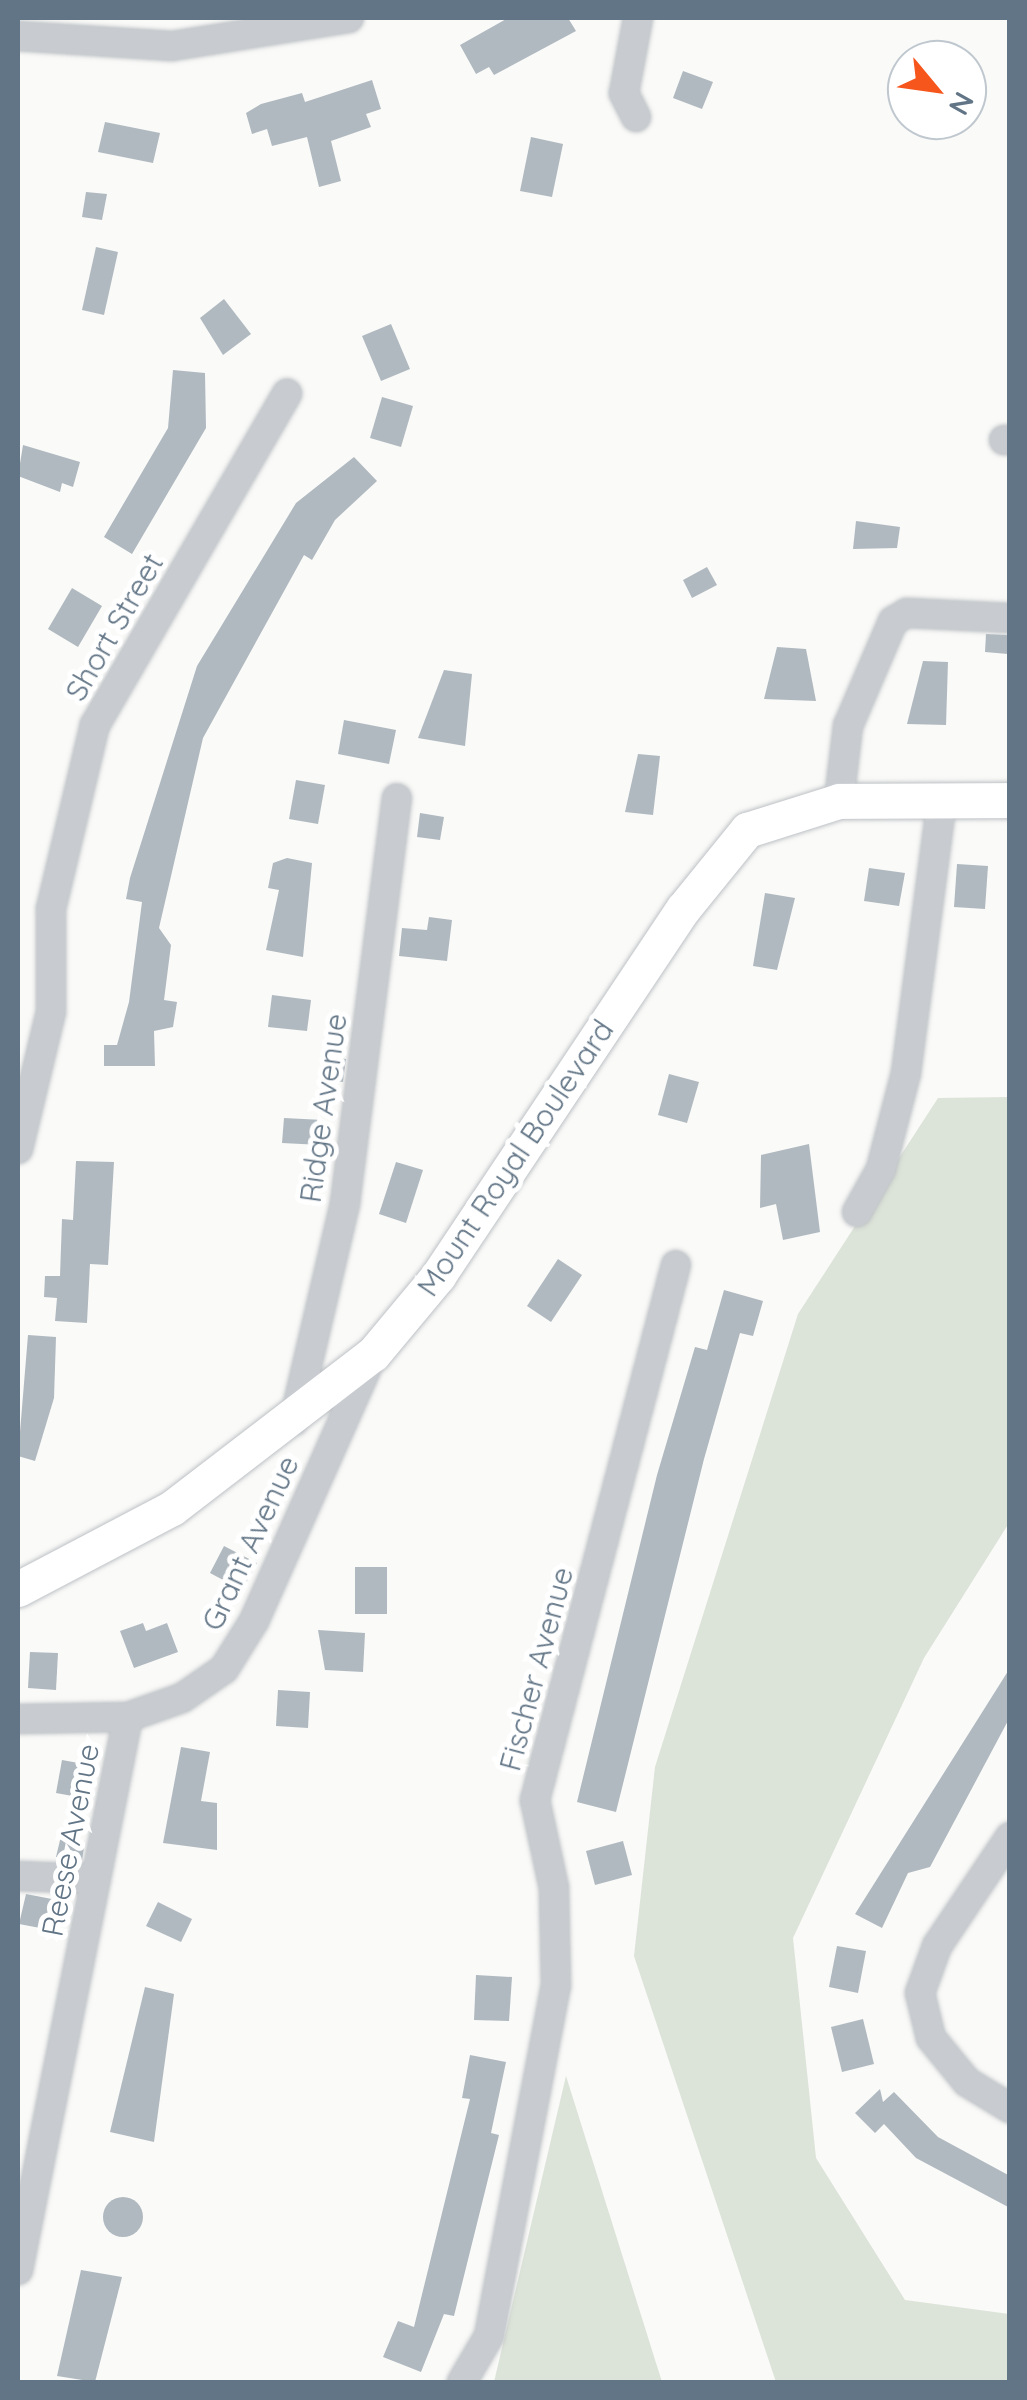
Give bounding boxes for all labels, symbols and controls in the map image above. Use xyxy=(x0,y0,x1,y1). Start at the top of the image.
north arrow xyxy=(887,40,987,140)
text: N xyxy=(942,86,982,121)
street label: Short Street xyxy=(57,547,171,707)
street label: Ridge Avenue xyxy=(292,1011,354,1205)
street label: Mount Royal Boulevard xyxy=(409,1013,621,1303)
street label: Grant Avenue xyxy=(194,1450,306,1636)
street label: Fischer Avenue xyxy=(492,1563,580,1775)
street label: Reese Avenue xyxy=(34,1741,106,1939)

